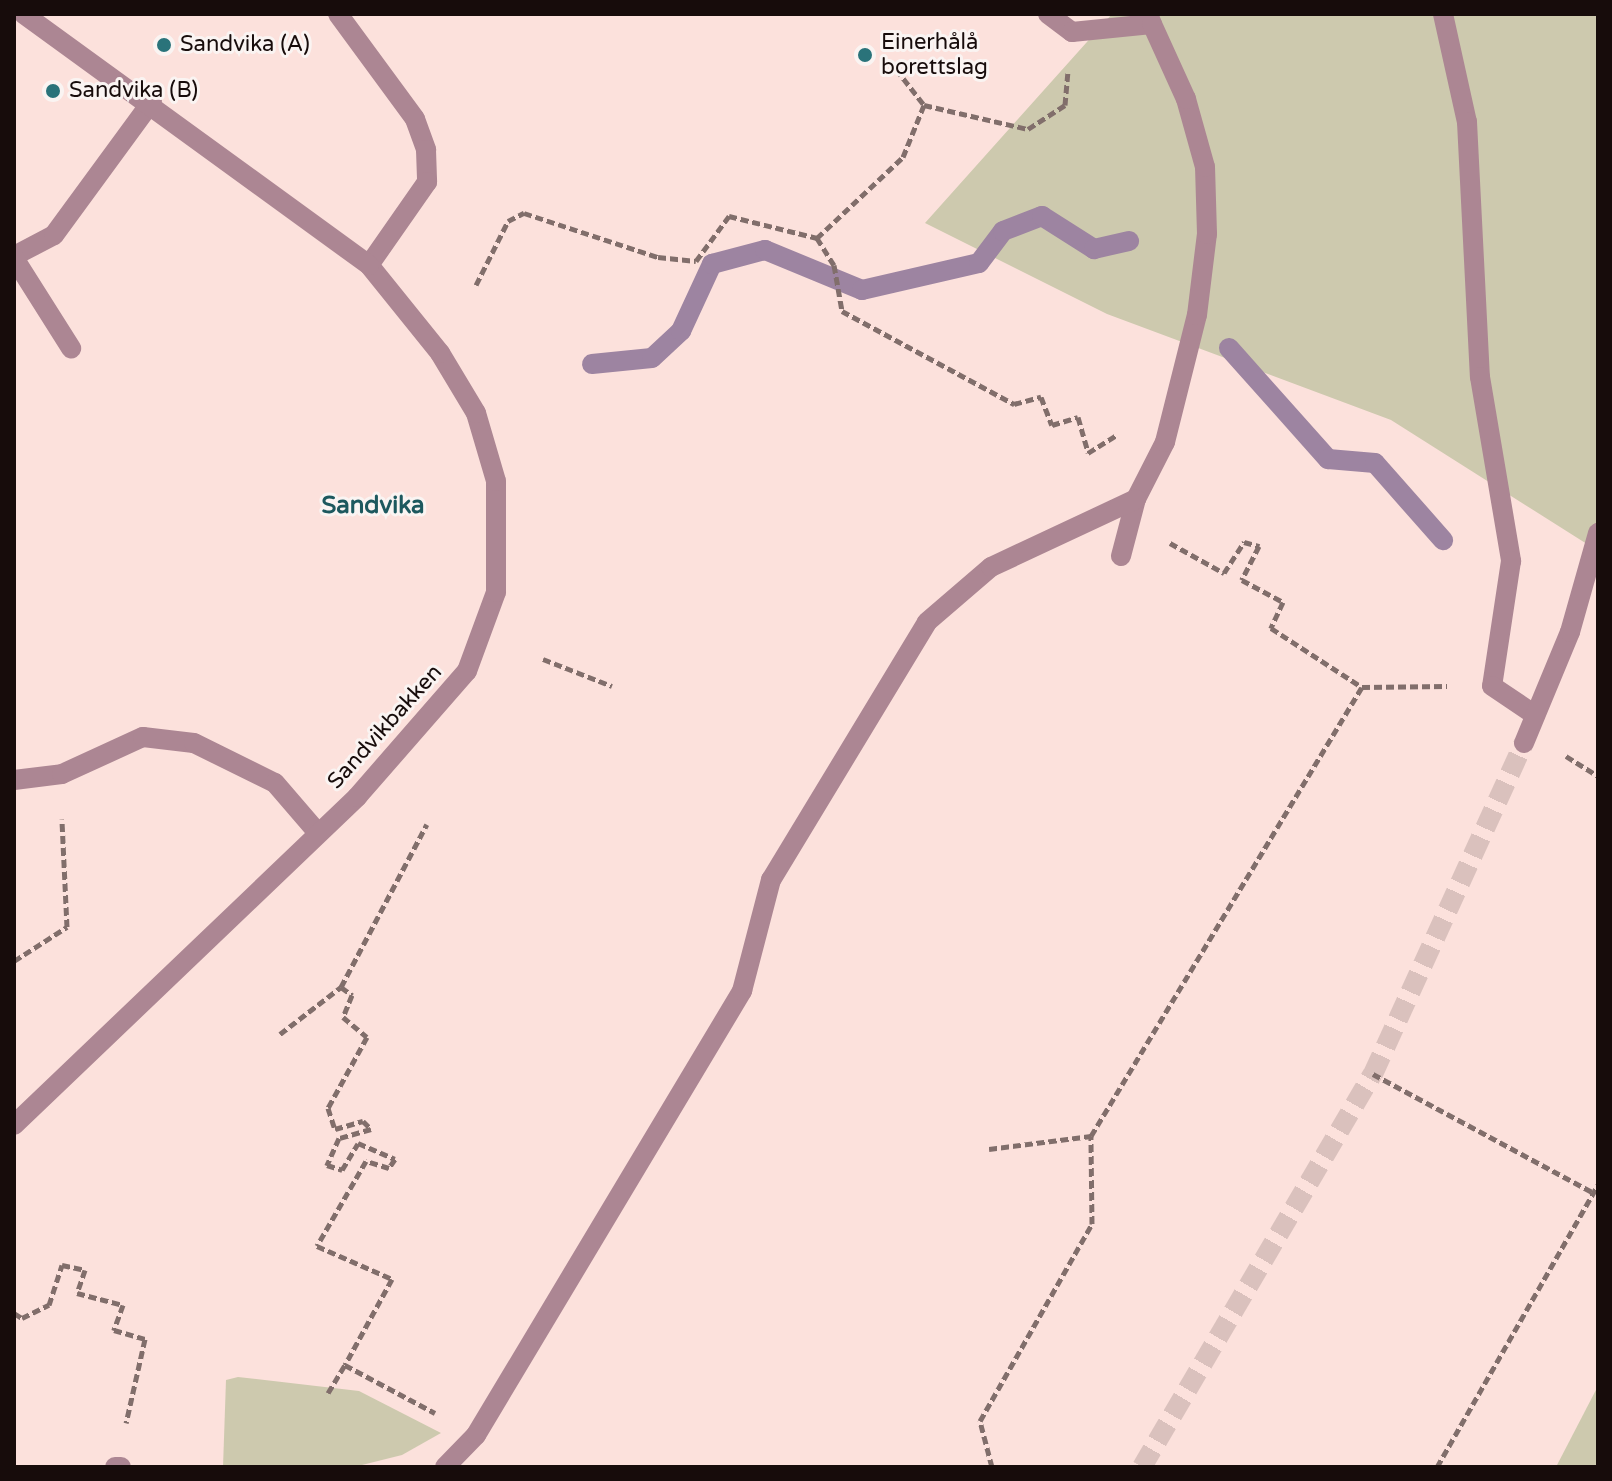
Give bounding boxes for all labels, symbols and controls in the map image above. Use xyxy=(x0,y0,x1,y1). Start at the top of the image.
place label: Einerhålå borettslag xyxy=(881,29,988,80)
place label: Sandvika (A) xyxy=(180,32,310,58)
marker: Sandvika (A) xyxy=(155,36,173,54)
marker: Einerhålå borettslag xyxy=(856,46,874,64)
place label: Sandvika (B) xyxy=(69,78,198,104)
marker: Sandvika (B) xyxy=(44,82,62,100)
district label: Sandvika xyxy=(321,492,425,520)
street label: Sandvikbakken xyxy=(322,659,448,795)

